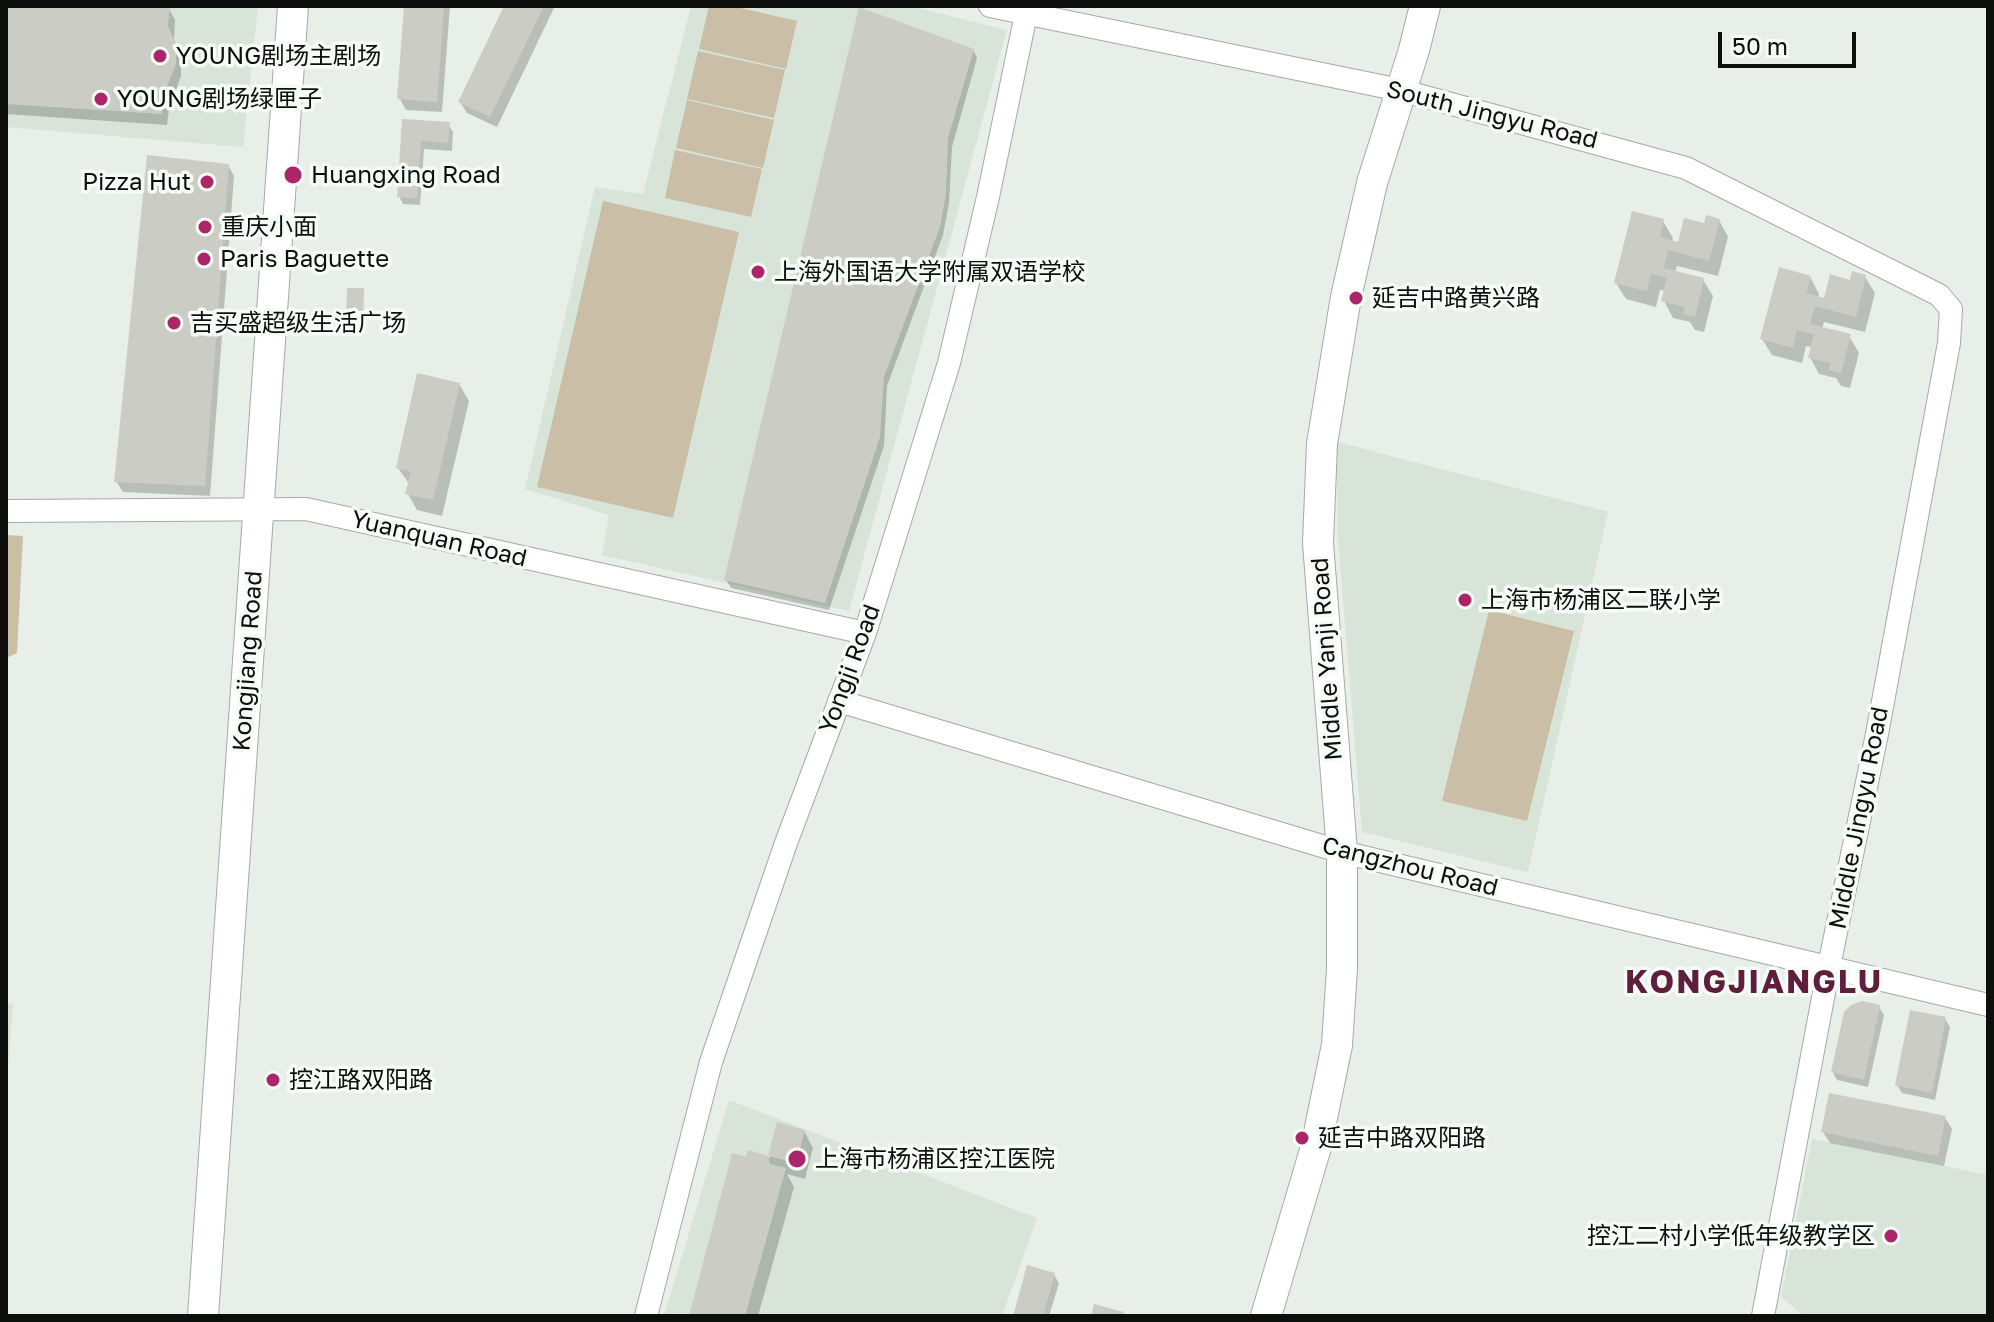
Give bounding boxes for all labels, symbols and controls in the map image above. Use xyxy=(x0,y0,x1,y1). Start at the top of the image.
scale bar xyxy=(1722,16,1860,66)
text: 50 m xyxy=(1732,31,1788,60)
place label: YOUNG剧场主剧场 xyxy=(176,42,381,70)
marker: YOUNG剧场主剧场 xyxy=(151,47,169,65)
street label: South Jingyu Road xyxy=(1383,75,1601,155)
place label: YOUNG剧场绿匣子 xyxy=(117,85,322,113)
marker: YOUNG剧场绿匣子 xyxy=(92,90,110,108)
place label: Huangxing Road xyxy=(311,161,501,189)
marker: Huangxing Road xyxy=(282,164,304,186)
place label: Pizza Hut xyxy=(82,168,191,196)
marker: Pizza Hut xyxy=(198,173,216,191)
place label: 重庆小面 xyxy=(221,213,317,241)
marker: 重庆小面 xyxy=(196,218,214,236)
place label: Paris Baguette xyxy=(220,245,389,273)
marker: Paris Baguette xyxy=(195,250,213,268)
place label: 上海外国语大学附属双语学校 xyxy=(774,258,1086,286)
marker: 上海外国语大学附属双语学校 xyxy=(749,263,767,281)
place label: 延吉中路黄兴路 xyxy=(1372,284,1540,312)
marker: 延吉中路黄兴路 xyxy=(1347,289,1365,307)
place label: 吉买盛超级生活广场 xyxy=(190,309,406,337)
marker: 吉买盛超级生活广场 xyxy=(165,314,183,332)
street label: Yuanquan Road xyxy=(348,505,530,573)
street label: Middle Yanji Road xyxy=(1306,557,1348,761)
street label: Kongjiang Road xyxy=(227,570,269,752)
place label: 上海市杨浦区二联小学 xyxy=(1481,586,1721,614)
marker: 上海市杨浦区二联小学 xyxy=(1456,591,1474,609)
street label: Yongji Road xyxy=(813,601,887,737)
street label: Middle Jingyu Road xyxy=(1823,704,1895,932)
street label: Cangzhou Road xyxy=(1319,831,1501,903)
district label: KONGJIANGLU xyxy=(1625,964,1883,1002)
place label: 控江路双阳路 xyxy=(289,1066,433,1094)
marker: 控江路双阳路 xyxy=(264,1071,282,1089)
place label: 延吉中路双阳路 xyxy=(1318,1124,1486,1152)
marker: 延吉中路双阳路 xyxy=(1293,1129,1311,1147)
place label: 上海市杨浦区控江医院 xyxy=(815,1145,1055,1173)
marker: 上海市杨浦区控江医院 xyxy=(786,1148,808,1170)
place label: 控江二村小学低年级教学区 xyxy=(1587,1222,1875,1250)
marker: 控江二村小学低年级教学区 xyxy=(1882,1227,1900,1245)

